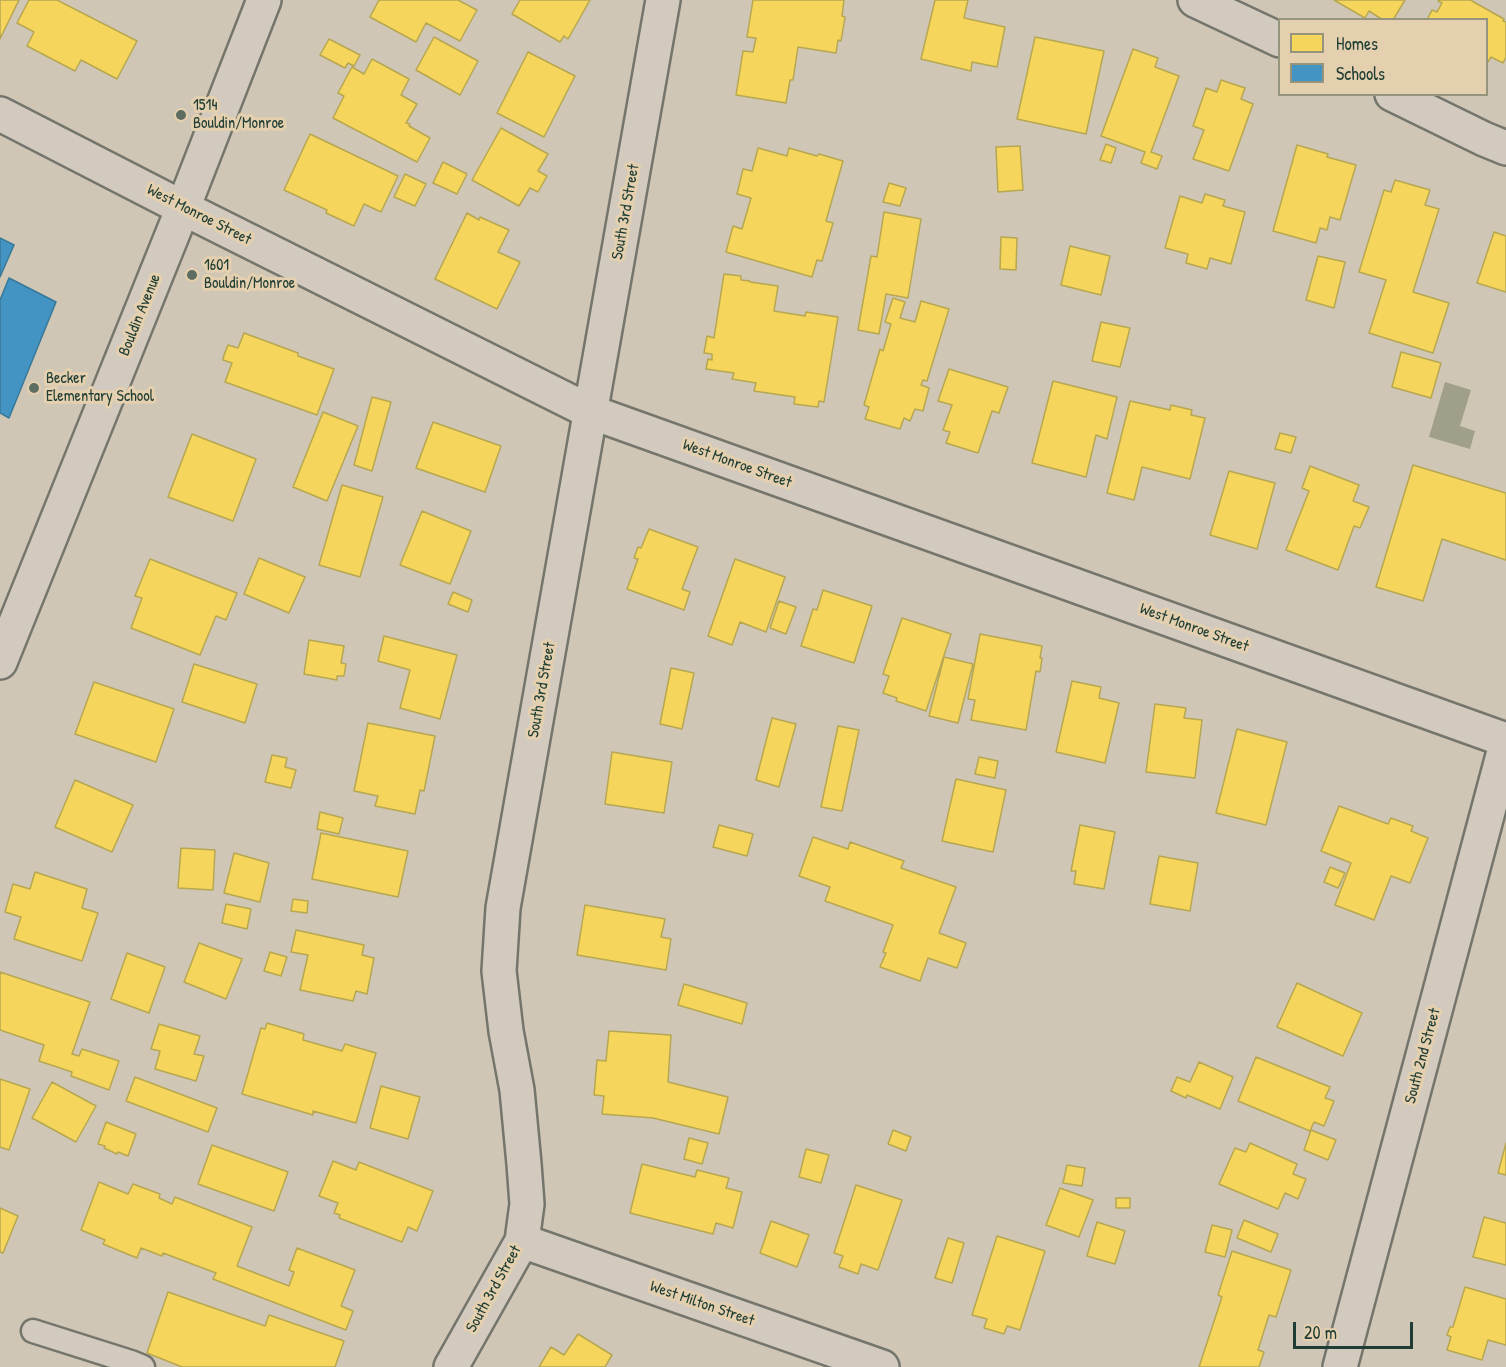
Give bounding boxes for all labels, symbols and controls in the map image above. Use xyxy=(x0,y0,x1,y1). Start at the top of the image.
legend xyxy=(1278,18,1488,96)
text: Homes xyxy=(1336,31,1378,56)
text: Schools xyxy=(1336,61,1385,86)
place label: 1514 Bouldin/Monroe xyxy=(193,96,284,134)
marker: 1514 Bouldin/Monroe xyxy=(174,108,188,122)
street label: South 3rd Street xyxy=(608,163,644,261)
street label: West Monroe Street xyxy=(144,180,254,250)
place label: 1601 Bouldin/Monroe xyxy=(204,256,295,294)
marker: 1601 Bouldin/Monroe xyxy=(185,268,199,282)
street label: Bouldin Avenue xyxy=(115,271,165,359)
place label: Becker Elementary School xyxy=(46,369,154,407)
marker: Becker Elementary School xyxy=(27,381,41,395)
street label: West Monroe Street xyxy=(680,435,794,493)
street label: West Monroe Street xyxy=(1137,599,1251,657)
street label: South 3rd Street xyxy=(524,641,560,739)
street label: South 2nd Street xyxy=(1401,1006,1445,1106)
street label: South 3rd Street xyxy=(462,1242,526,1336)
street label: West Milton Street xyxy=(647,1277,757,1331)
scale bar xyxy=(1296,1310,1416,1348)
text: 20 m xyxy=(1304,1320,1337,1345)

